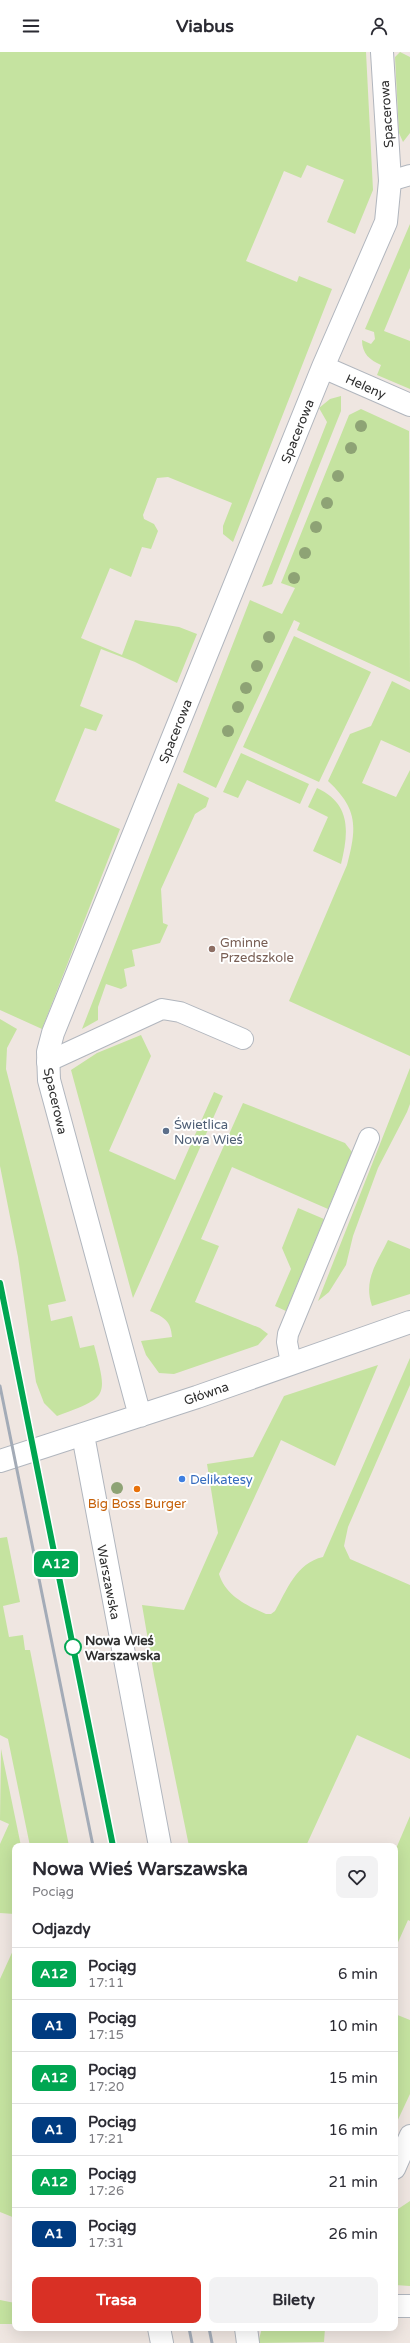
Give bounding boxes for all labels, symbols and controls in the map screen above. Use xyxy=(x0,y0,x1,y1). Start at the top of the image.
icon: menu xyxy=(20,15,42,37)
text: Viabus xyxy=(176,15,234,37)
icon: person xyxy=(368,15,390,37)
street label: Spacerowa xyxy=(377,80,397,148)
street label: Heleny xyxy=(343,371,388,403)
street label: Spacerowa xyxy=(278,397,318,466)
street label: Spacerowa xyxy=(156,697,196,766)
place label: Gminne Przedszkole xyxy=(220,935,294,966)
marker: Gminne Przedszkole xyxy=(207,944,217,954)
street label: Spacerowa xyxy=(40,1066,70,1136)
place label: Świetlica Nowa Wieś xyxy=(174,1117,243,1148)
marker: Świetlica Nowa Wieś xyxy=(161,1126,171,1136)
street label: Główna xyxy=(182,1379,231,1409)
place label: Delikatesy xyxy=(190,1472,253,1488)
marker: Delikatesy xyxy=(177,1474,187,1484)
marker: Big Boss Burger xyxy=(132,1484,142,1494)
place label: Big Boss Burger xyxy=(88,1496,186,1512)
street label: Warszawska xyxy=(93,1544,123,1621)
line badge: A12 xyxy=(33,1551,79,1577)
text: A12 xyxy=(42,1555,70,1572)
place label: Nowa Wieś Warszawska xyxy=(85,1633,161,1664)
marker: Nowa Wieś Warszawska xyxy=(64,1638,82,1656)
button: heart xyxy=(336,1856,378,1898)
text: Nowa Wieś Warszawska xyxy=(32,1858,248,1880)
text: Pociąg xyxy=(32,1884,74,1900)
text: Odjazdy xyxy=(32,1920,91,1938)
text: Pociąg xyxy=(88,1957,137,1975)
text: A12 xyxy=(40,1965,68,1982)
text: 6 min xyxy=(338,1965,378,1983)
text: 17:11 xyxy=(88,1975,124,1991)
text: Pociąg xyxy=(88,2009,137,2027)
text: A1 xyxy=(44,2017,64,2034)
text: 10 min xyxy=(329,2017,378,2035)
text: 17:15 xyxy=(88,2027,124,2043)
text: Pociąg xyxy=(88,2061,137,2079)
text: A12 xyxy=(40,2069,68,2086)
text: 15 min xyxy=(329,2069,378,2087)
text: 17:20 xyxy=(88,2079,124,2095)
text: Pociąg xyxy=(88,2113,137,2131)
text: A1 xyxy=(44,2121,64,2138)
text: 16 min xyxy=(329,2121,378,2139)
text: 17:21 xyxy=(88,2131,124,2147)
text: Pociąg xyxy=(88,2165,137,2183)
text: A12 xyxy=(40,2173,68,2190)
text: 21 min xyxy=(329,2173,378,2191)
text: 17:26 xyxy=(88,2183,124,2199)
text: Pociąg xyxy=(88,2217,137,2235)
text: A1 xyxy=(44,2225,64,2242)
text: 26 min xyxy=(329,2225,378,2243)
text: 17:31 xyxy=(88,2235,124,2251)
button: Trasa xyxy=(32,2277,201,2323)
button: Bilety xyxy=(209,2277,378,2323)

